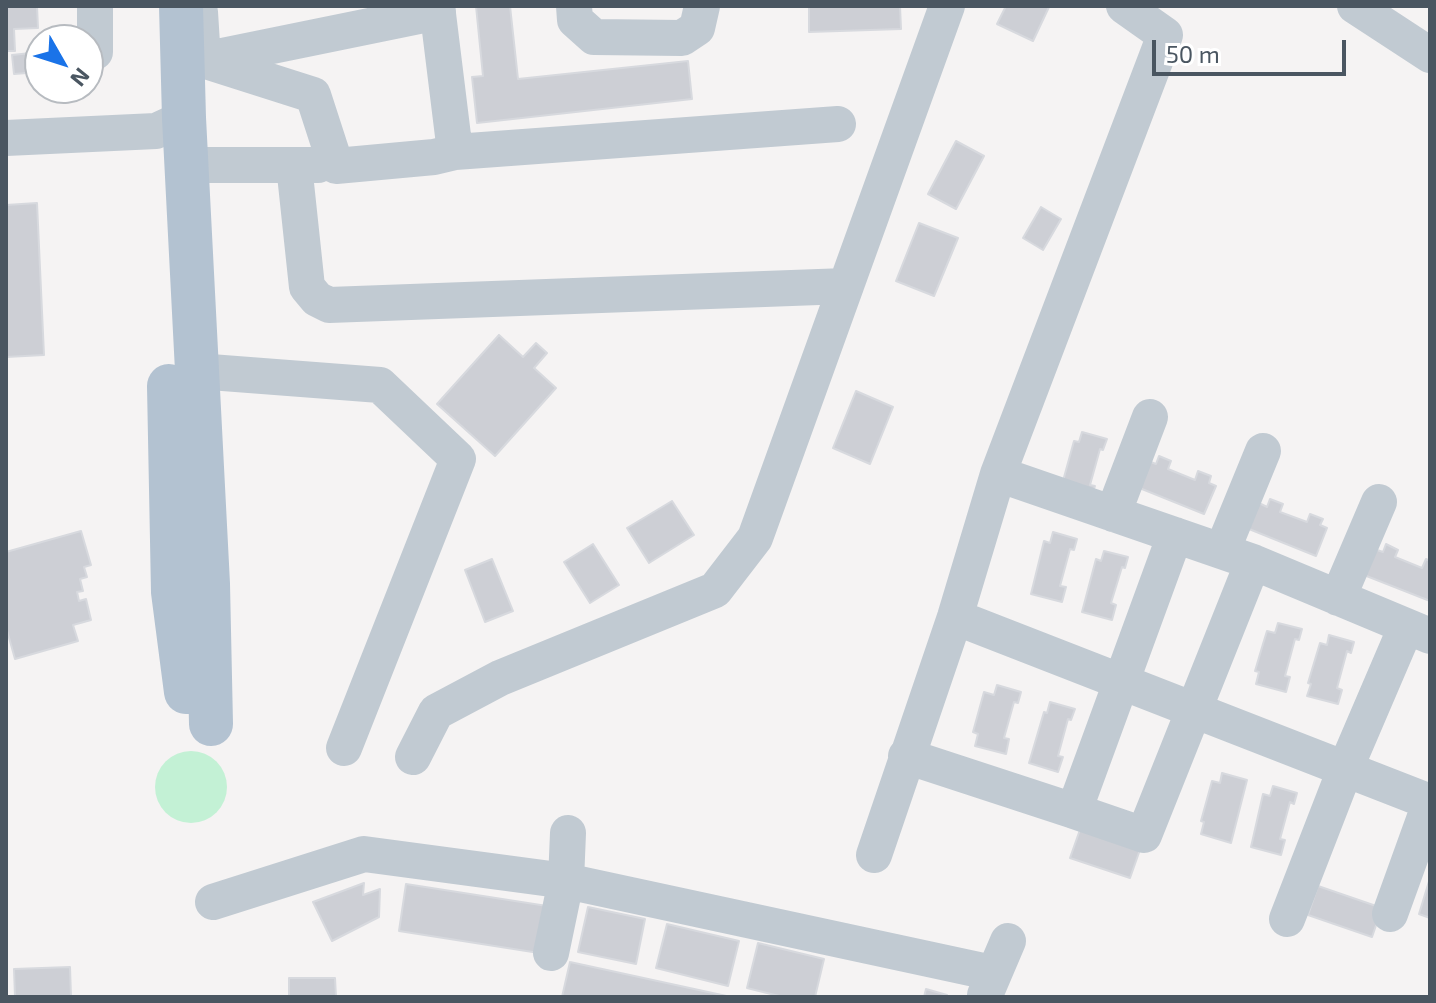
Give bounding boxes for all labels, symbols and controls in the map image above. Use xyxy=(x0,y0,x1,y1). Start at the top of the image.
north arrow xyxy=(24,24,104,104)
scale bar xyxy=(1156,24,1350,74)
text: 50 m xyxy=(1166,39,1220,68)
text: N xyxy=(66,63,96,92)

